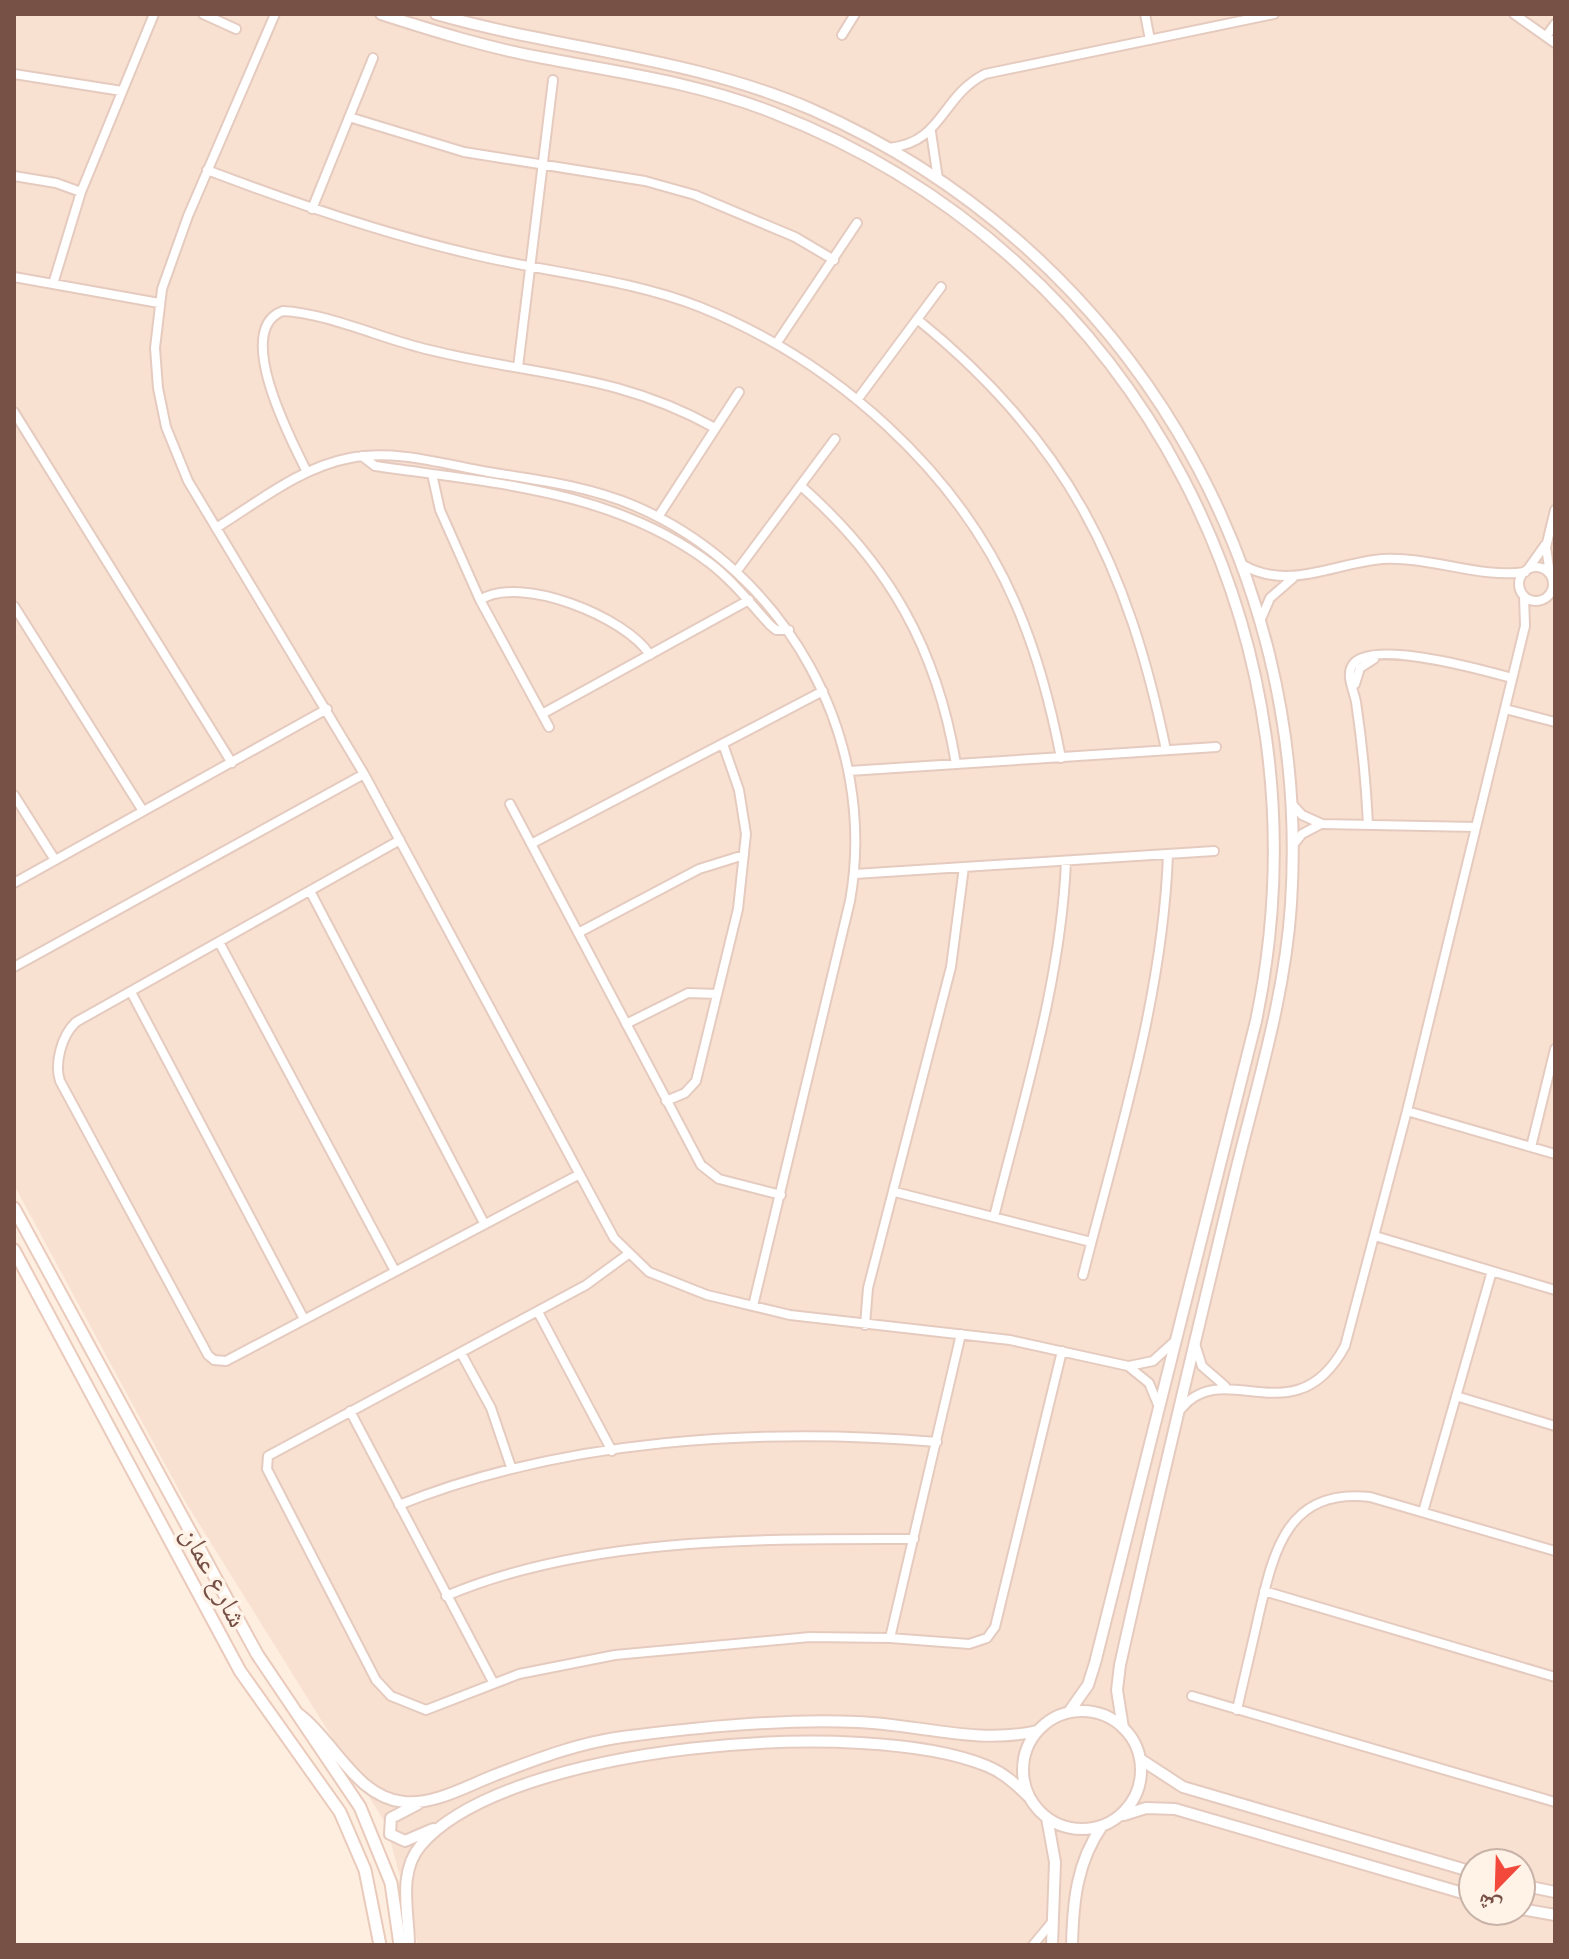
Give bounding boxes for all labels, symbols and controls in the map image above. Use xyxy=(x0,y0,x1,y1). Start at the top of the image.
street label: شارع عمان xyxy=(173,1520,256,1633)
north arrow xyxy=(1457,1847,1537,1927)
text: ش xyxy=(1473,1888,1505,1922)

